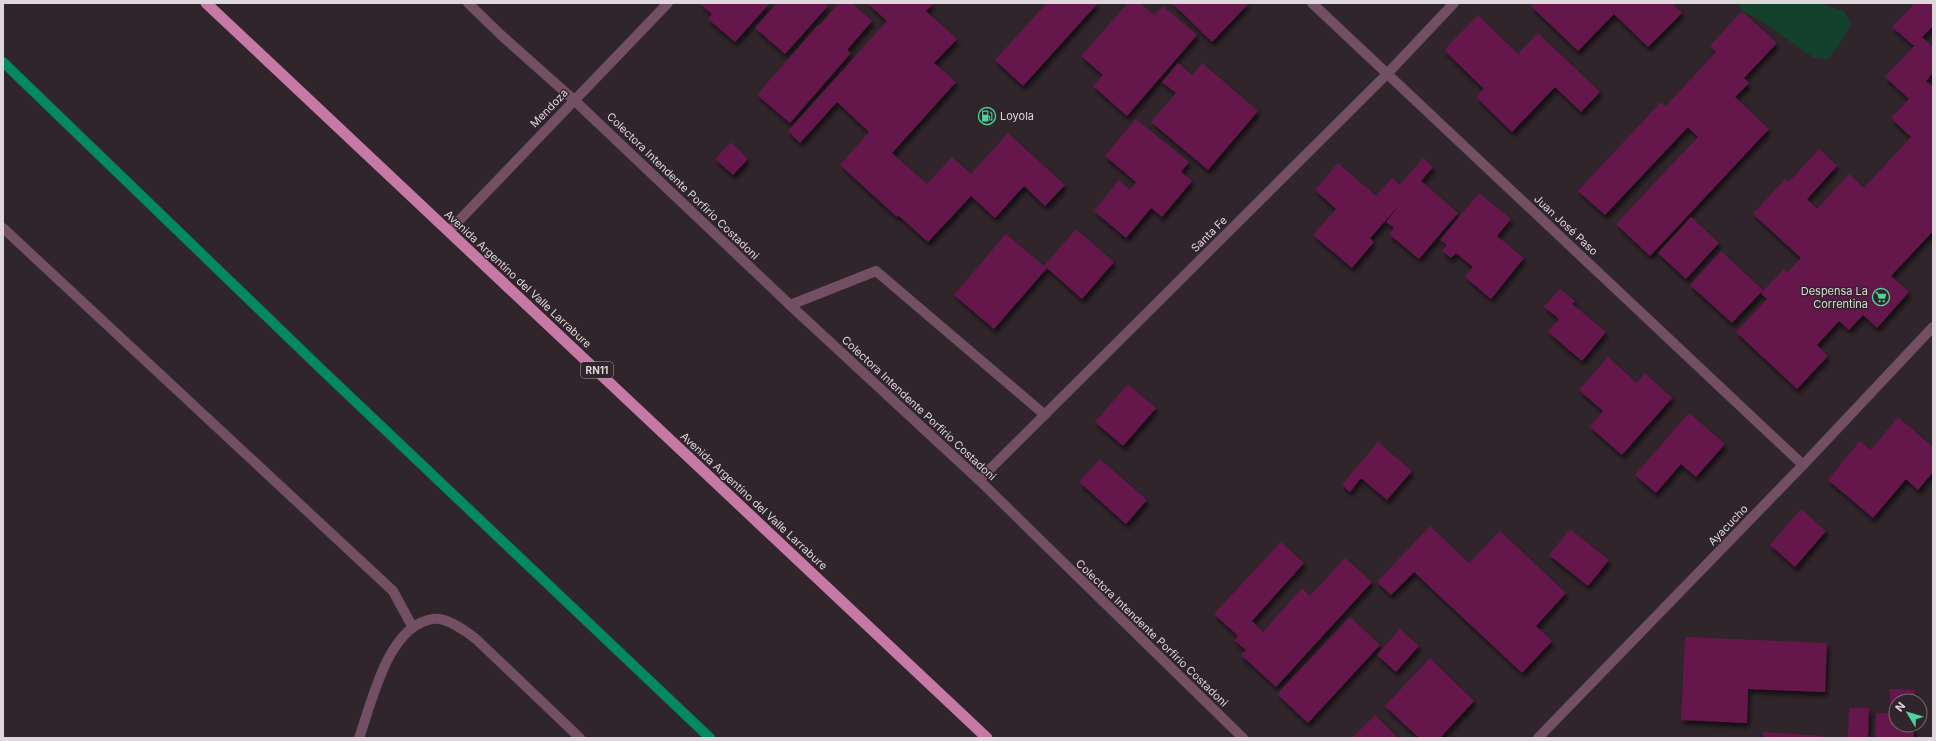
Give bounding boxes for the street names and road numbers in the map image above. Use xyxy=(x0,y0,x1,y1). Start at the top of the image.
street label: Mendoza xyxy=(527,86,571,130)
street label: Colectora Intendente Porfirio Costadoni xyxy=(604,109,762,263)
street label: Juan José Paso xyxy=(1531,192,1601,258)
street label: Avenida Argentino del Valle Larrabure xyxy=(442,207,594,351)
street label: Santa Fe xyxy=(1188,213,1230,255)
street label: Colectora Intendente Porfirio Costadoni xyxy=(839,333,999,483)
road number: RN11 xyxy=(581,362,613,378)
street label: Avenida Argentino del Valle Larrabure xyxy=(678,429,830,573)
street label: Ayacucho xyxy=(1705,501,1751,548)
street label: Colectora Intendente Porfirio Costadoni xyxy=(1073,556,1231,710)

